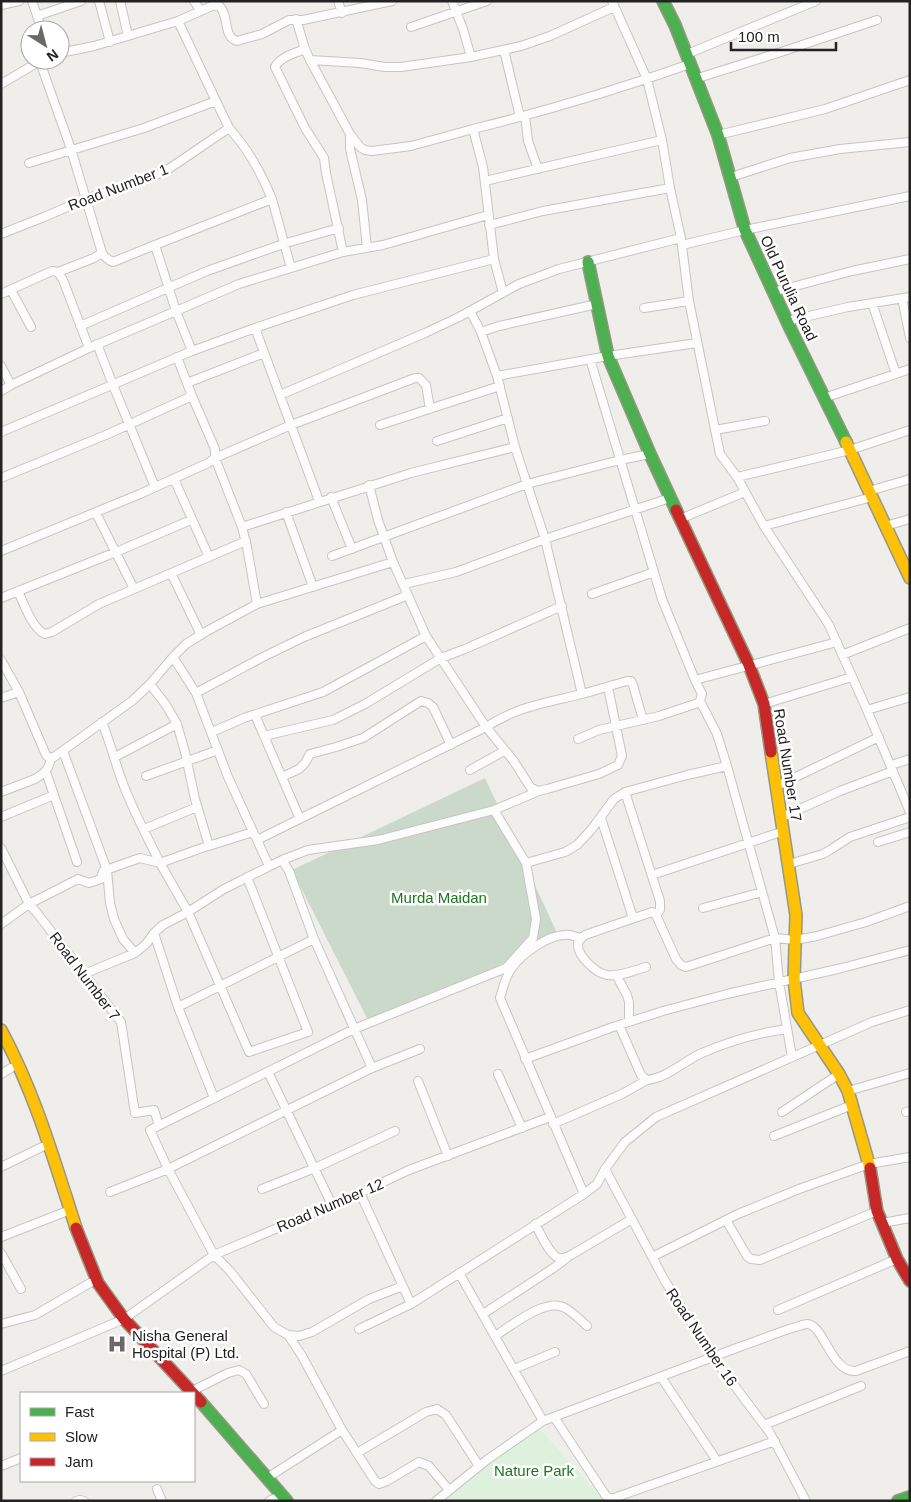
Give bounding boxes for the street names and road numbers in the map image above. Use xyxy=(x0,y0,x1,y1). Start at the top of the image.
street label: Road Number 1 xyxy=(66,160,170,214)
street label: Old Purulia Road xyxy=(757,233,821,343)
street label: Road Number 17 xyxy=(771,707,805,823)
street label: Road Number 7 xyxy=(46,929,124,1023)
street label: Road Number 12 xyxy=(274,1175,386,1235)
street label: Road Number 16 xyxy=(663,1285,741,1389)

